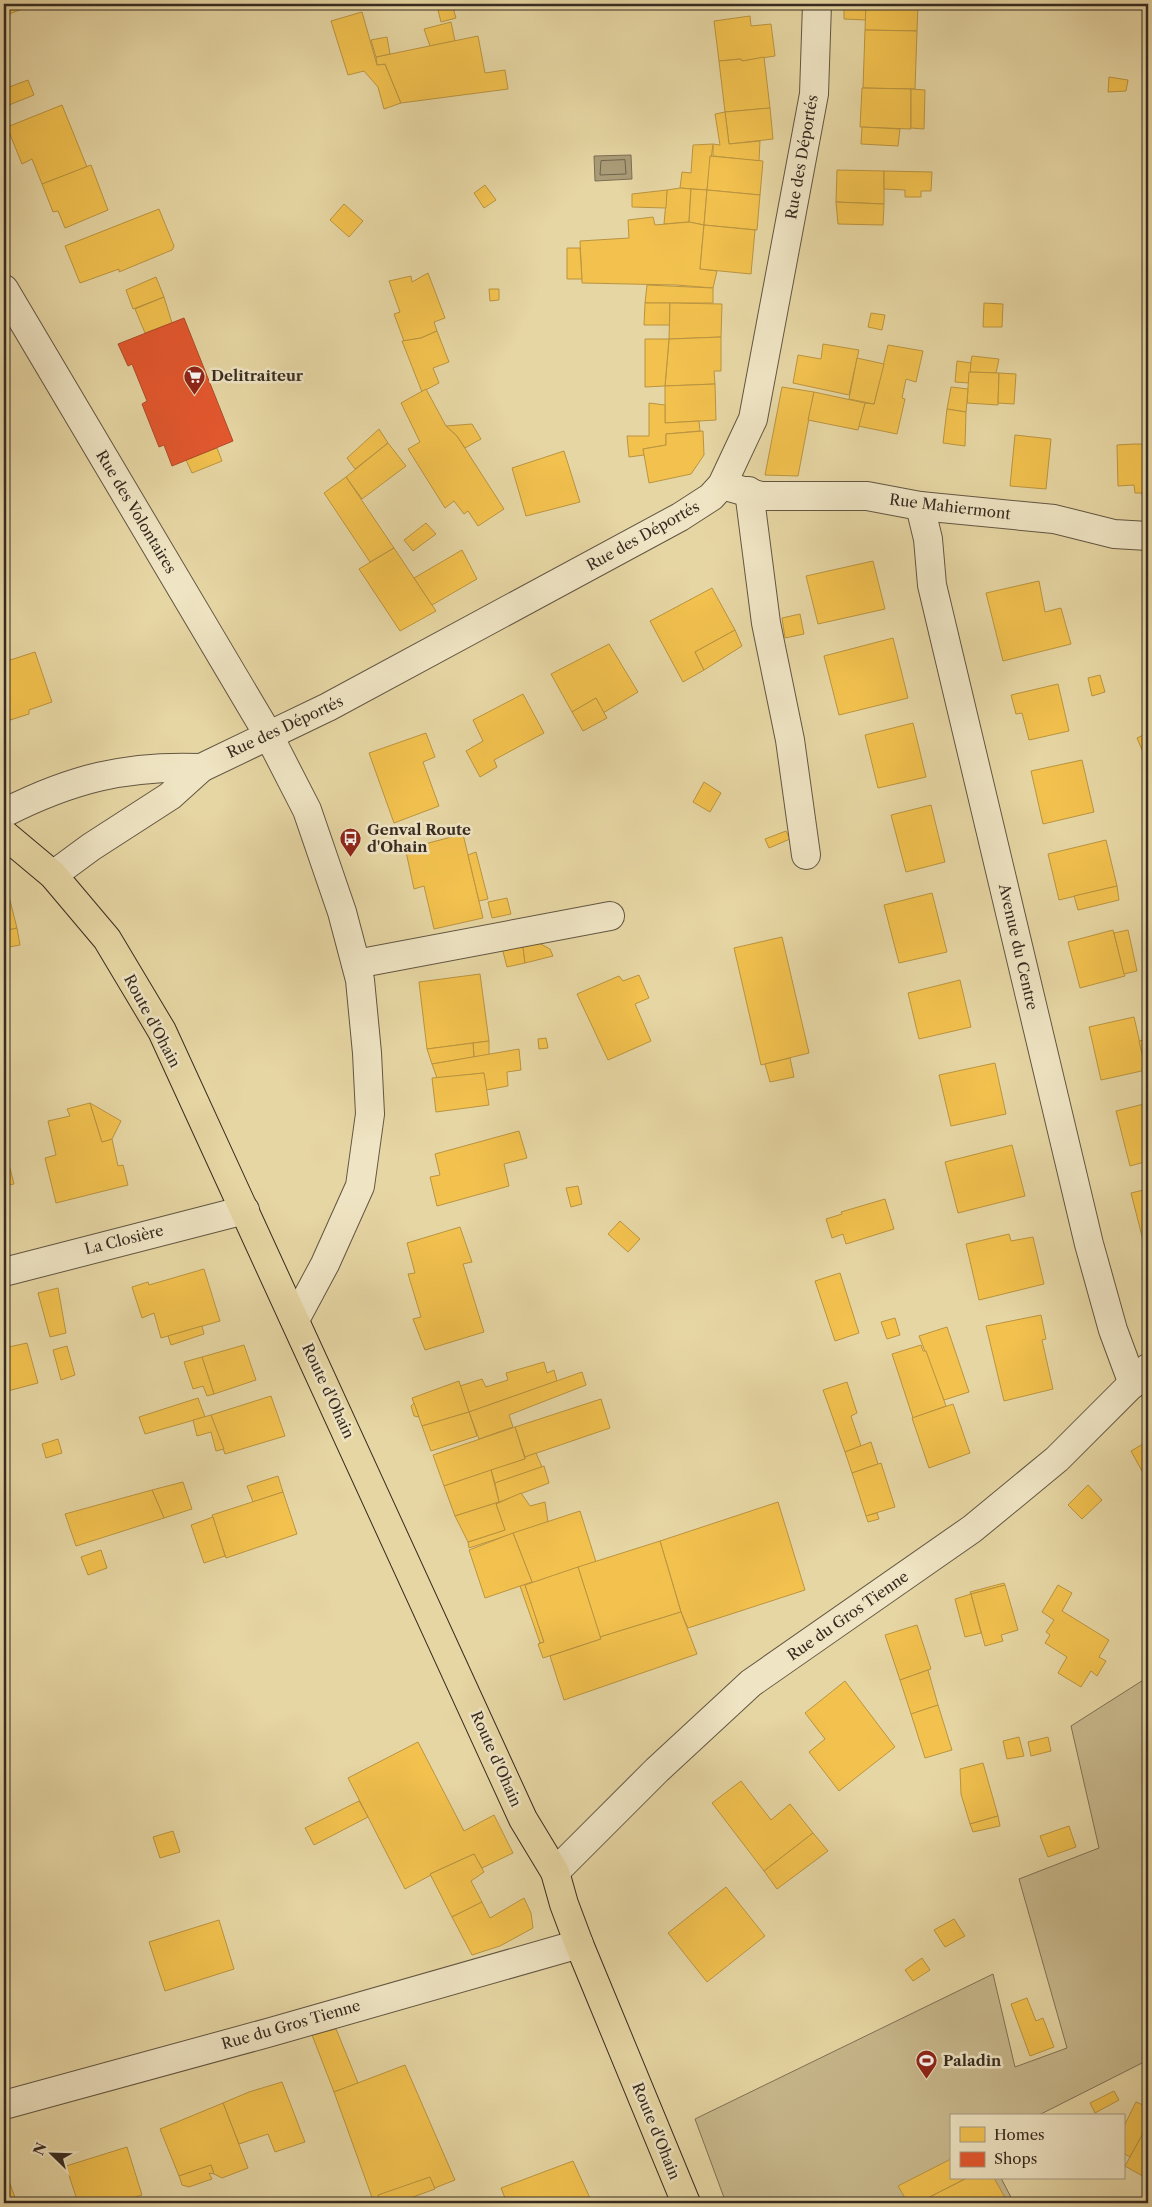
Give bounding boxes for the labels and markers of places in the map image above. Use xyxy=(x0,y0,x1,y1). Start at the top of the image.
supermarket icon: Delitraiteur xyxy=(183,364,207,395)
place label: Delitraiteur xyxy=(211,366,304,385)
place label: Genval Route d'Ohain xyxy=(367,820,471,856)
bus stop icon: Genval Route d'Ohain xyxy=(339,827,363,858)
sports icon: Paladin xyxy=(915,2049,939,2080)
place label: Paladin xyxy=(943,2051,1002,2070)

